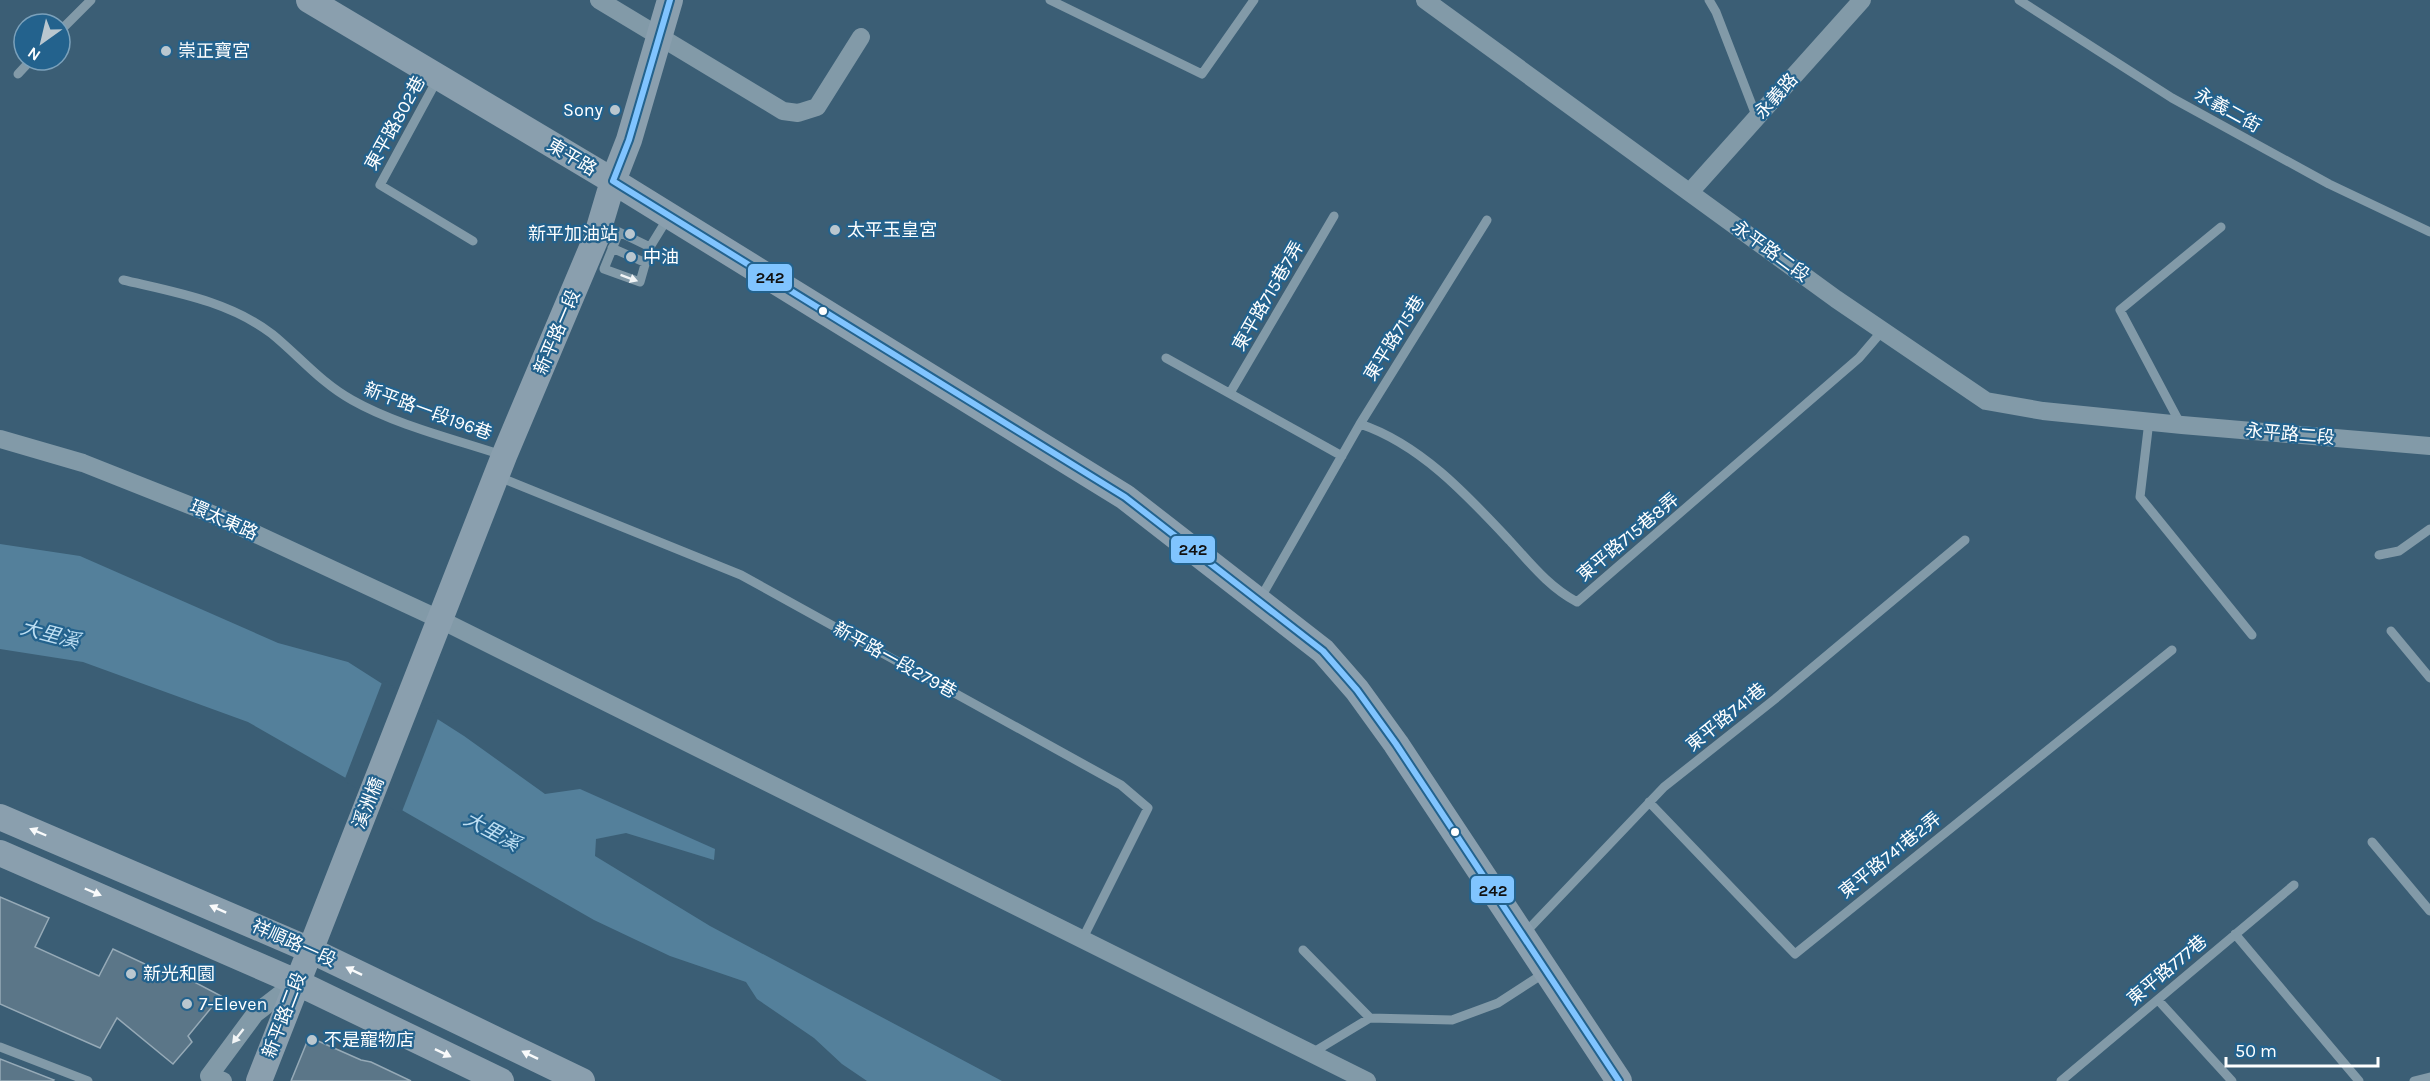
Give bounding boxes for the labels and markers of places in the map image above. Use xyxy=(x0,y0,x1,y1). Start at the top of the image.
place label: 崇正寶宮 xyxy=(178,40,250,62)
marker: 崇正寶宮 xyxy=(159,44,173,58)
place label: Sony xyxy=(563,99,604,121)
marker: Sony xyxy=(608,103,622,117)
place label: 太平玉皇宮 xyxy=(847,219,937,241)
place label: 新平加油站 xyxy=(528,223,618,245)
marker: 太平玉皇宮 xyxy=(828,223,842,237)
marker: 新平加油站 xyxy=(623,227,637,241)
place label: 中油 xyxy=(643,246,679,268)
marker: 中油 xyxy=(624,250,638,264)
unlabelled marker xyxy=(817,305,829,317)
unlabelled marker xyxy=(1449,826,1461,838)
place label: 新光和園 xyxy=(143,963,215,985)
marker: 新光和園 xyxy=(124,967,138,981)
place label: 7-Eleven xyxy=(199,993,267,1015)
marker: 7-Eleven xyxy=(180,997,194,1011)
place label: 不是寵物店 xyxy=(324,1029,414,1051)
marker: 不是寵物店 xyxy=(305,1033,319,1047)

